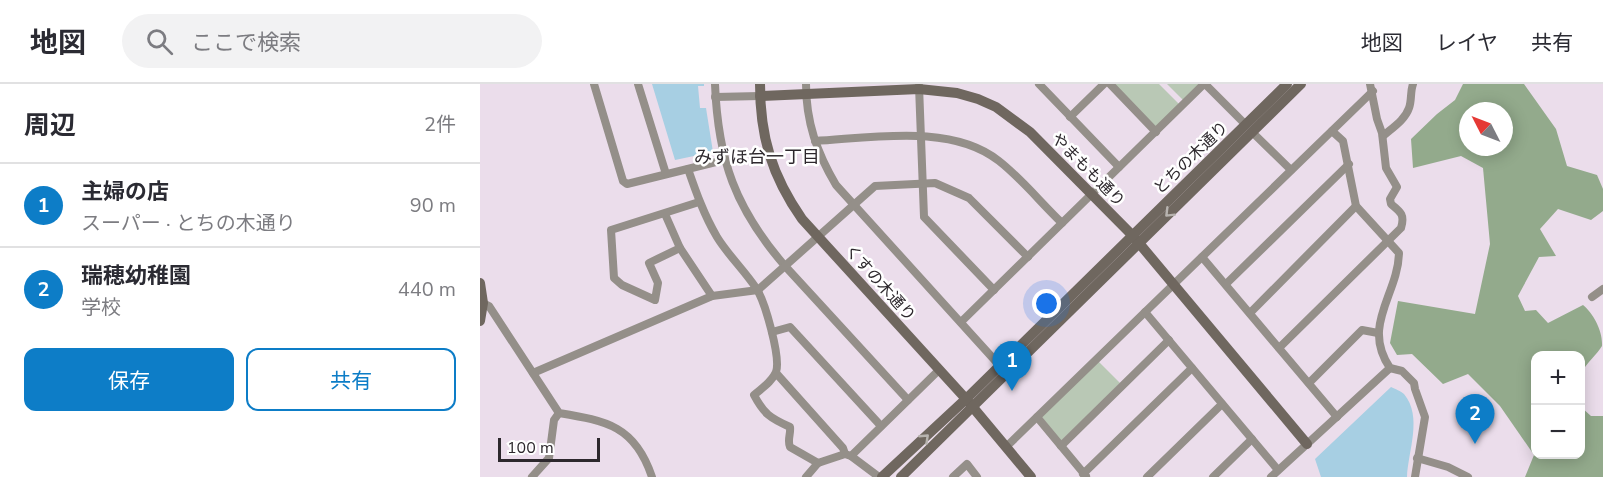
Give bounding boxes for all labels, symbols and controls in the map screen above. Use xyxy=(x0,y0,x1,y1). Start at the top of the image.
search box xyxy=(122,14,542,68)
text: 地図 xyxy=(30,24,86,62)
icon: search xyxy=(143,25,176,58)
text: ここで検索 xyxy=(191,28,301,58)
text: 地図 xyxy=(1361,29,1403,57)
text: レイヤ xyxy=(1436,29,1498,57)
text: 共有 xyxy=(1531,29,1573,57)
north arrow xyxy=(1459,102,1513,156)
text: 周辺 xyxy=(24,108,76,143)
text: 2件 xyxy=(424,111,456,138)
street label: とちの木通り xyxy=(1149,117,1233,199)
street label: やまもも通り xyxy=(1046,128,1130,212)
district label: みずほ台一丁目 xyxy=(694,145,820,169)
text: 主婦の店 xyxy=(81,177,169,207)
text: 1 xyxy=(38,192,50,219)
text: 90 m xyxy=(410,192,456,219)
one-way arrow xyxy=(1166,206,1177,217)
text: スーパー · とちの木通り xyxy=(81,210,296,237)
street label: くすの木通り xyxy=(840,240,920,326)
text: 瑞穂幼稚園 xyxy=(81,261,191,291)
text: 2 xyxy=(38,276,50,303)
text: 440 m xyxy=(398,276,456,303)
your location xyxy=(1032,289,1061,318)
text: 学校 xyxy=(81,294,121,321)
pin: 1 xyxy=(992,342,1032,391)
button: 保存 xyxy=(24,348,234,411)
button: 共有 xyxy=(246,348,456,411)
map controls xyxy=(1531,351,1585,459)
button: + xyxy=(1531,351,1585,405)
pin: 2 xyxy=(1456,394,1494,444)
button: − xyxy=(1531,405,1585,459)
one-way arrow xyxy=(918,434,929,445)
scale bar xyxy=(498,435,600,462)
text: 100 m xyxy=(507,437,554,459)

